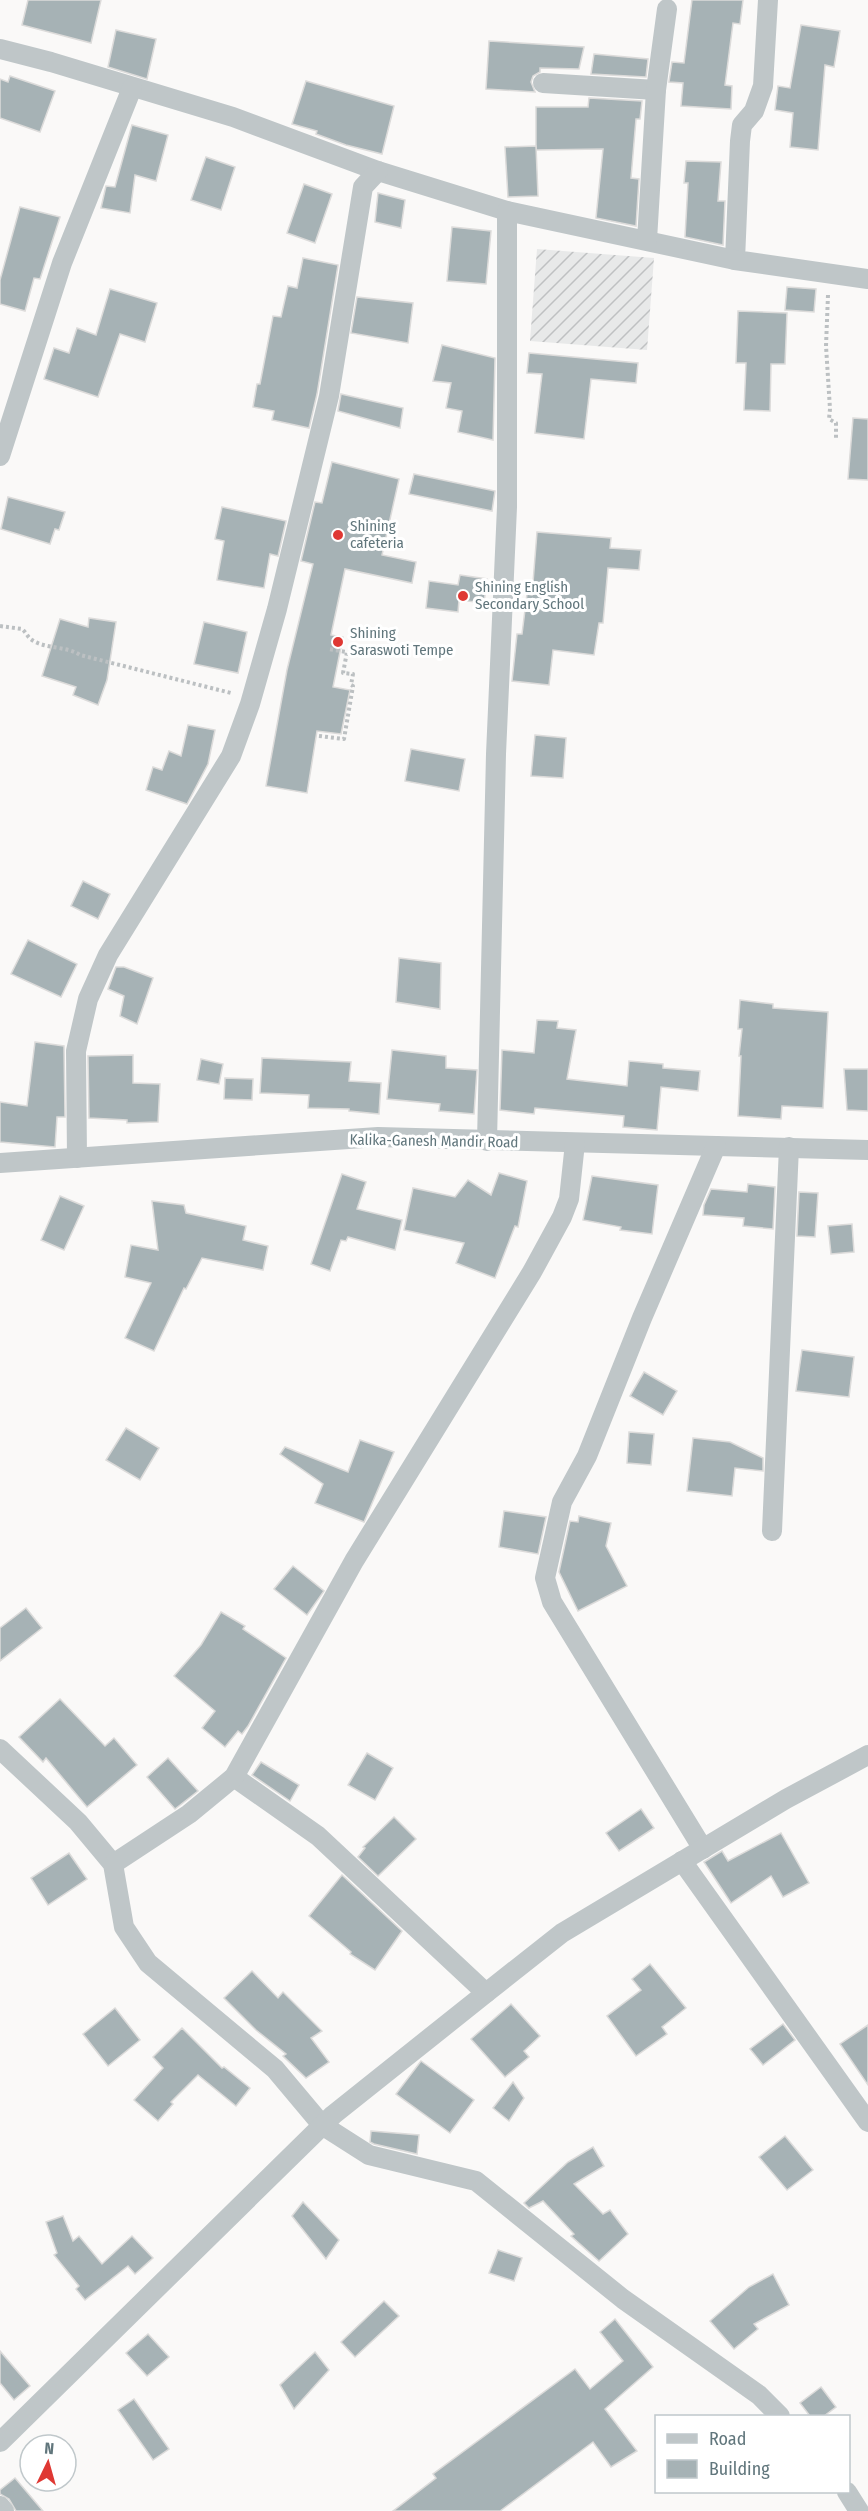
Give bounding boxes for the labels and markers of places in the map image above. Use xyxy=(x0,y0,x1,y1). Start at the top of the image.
place label: Shining cafeteria xyxy=(350,517,404,552)
marker: Shining cafeteria xyxy=(331,528,345,542)
place label: Shining English Secondary School xyxy=(475,578,584,613)
marker: Shining English Secondary School xyxy=(456,589,470,603)
place label: Shining Saraswoti Tempe xyxy=(350,624,454,659)
marker: Shining Saraswoti Tempe xyxy=(331,635,345,649)

